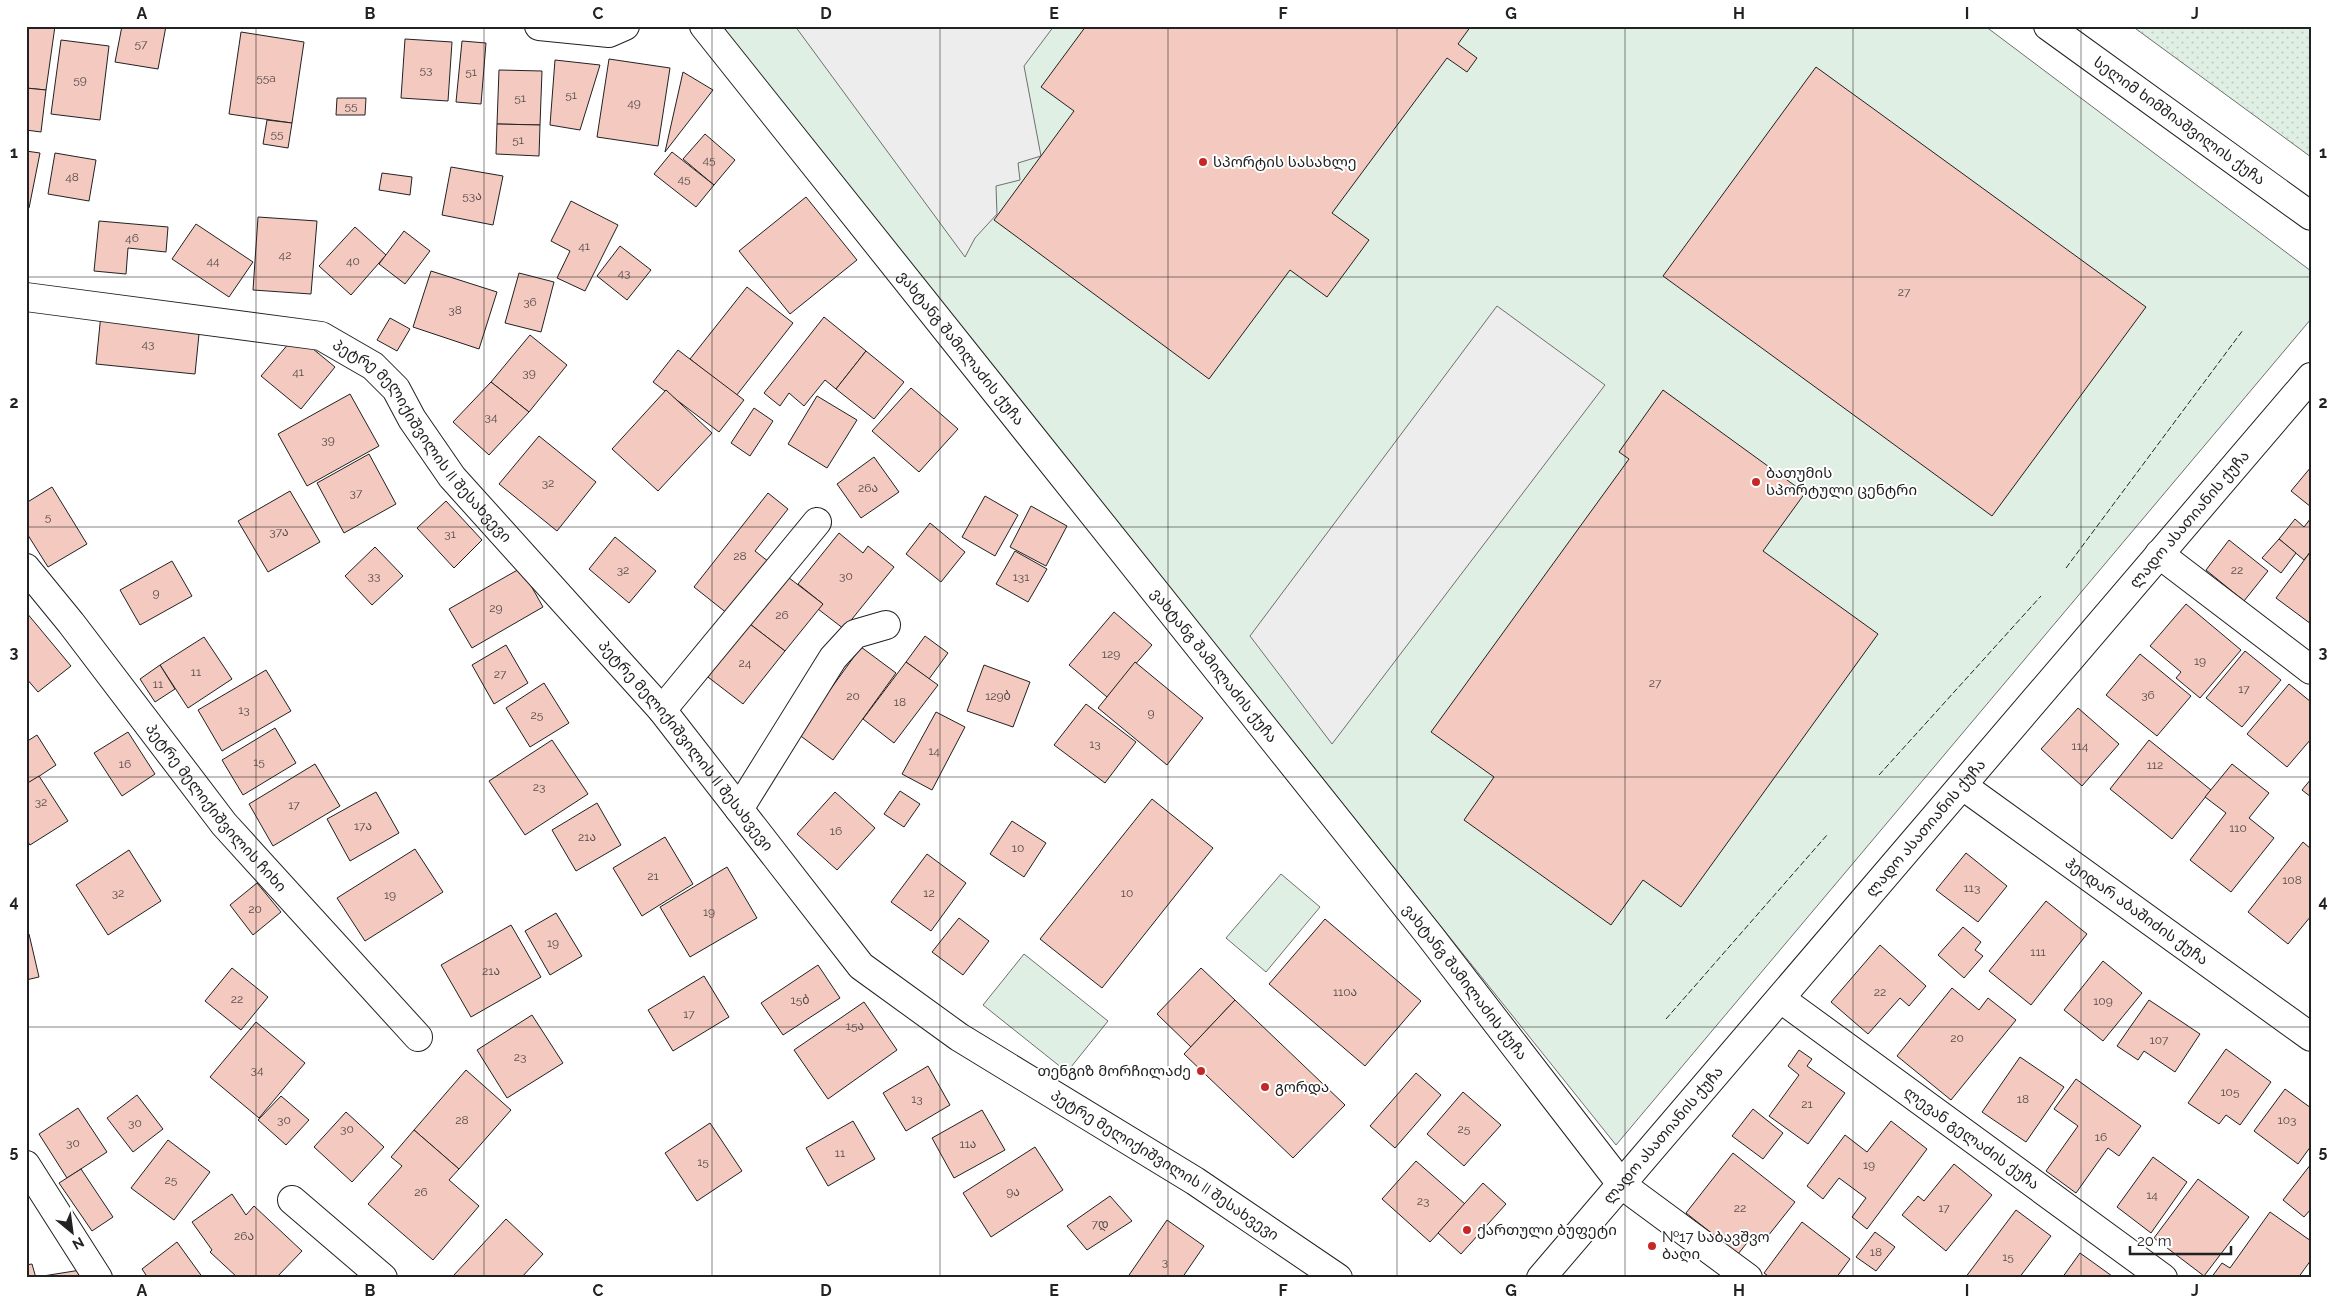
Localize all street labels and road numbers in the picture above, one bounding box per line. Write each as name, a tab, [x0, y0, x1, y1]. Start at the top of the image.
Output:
street label: სელიმ ხიმშიაშვილის ქუჩა	[2090, 53, 2269, 189]
street label: ვახტანგ შამილაძის ქუჩა	[894, 267, 1028, 429]
street label: პეტრე მელიქიშვილის II შესახვევი	[330, 336, 515, 546]
street label: ლადო ასათიანის ქუჩა	[2126, 447, 2253, 592]
street label: ვახტანგ შამილაძის ქუჩა	[1147, 585, 1281, 746]
street label: პეტრე მელიქიშვილის II შესახვევი	[595, 637, 777, 855]
street label: პეტრე მელიქიშვილის ჩიხი	[142, 720, 290, 895]
street label: ლადო ასათიანის ქუჩა	[1862, 756, 1989, 900]
street label: ჰეიდარ აბაშიძის ქუჩა	[2062, 854, 2212, 969]
street label: ვახტანგ შამილაძის ქუჩა	[1399, 900, 1531, 1064]
street label: ლადო ასათიანის ქუჩა	[1599, 1063, 1727, 1207]
street label: ლევან გელაძის ქუჩა	[1901, 1083, 2043, 1193]
street label: პეტრე მელიქიშვილის II შესახვევი	[1047, 1086, 1282, 1244]

